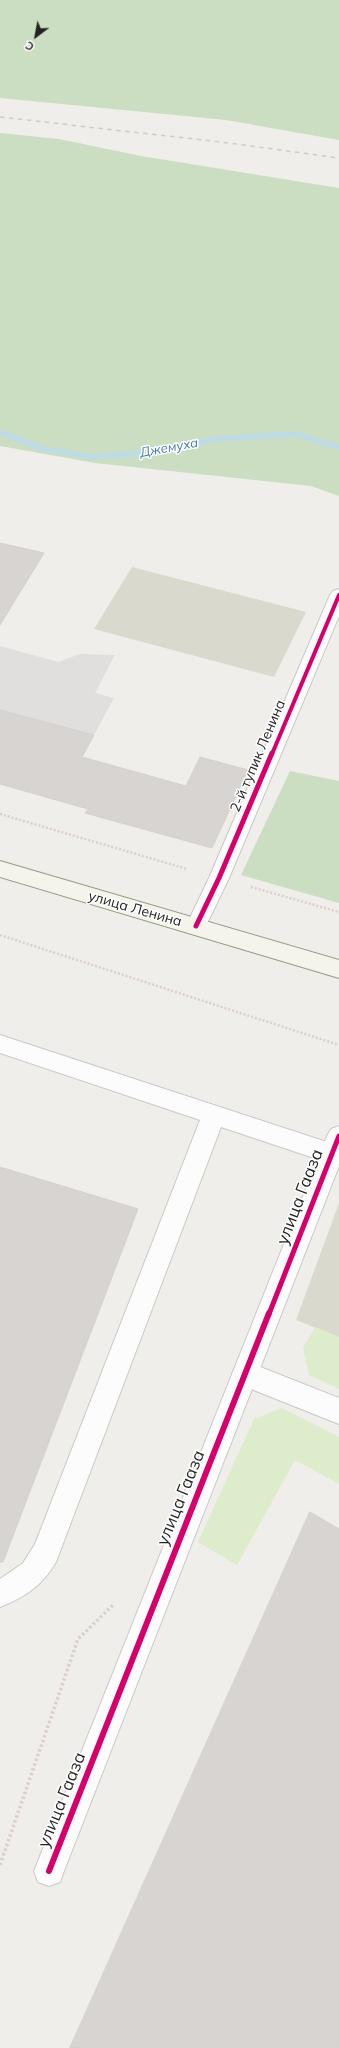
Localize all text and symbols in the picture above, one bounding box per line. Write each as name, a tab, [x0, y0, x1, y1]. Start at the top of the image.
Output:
north arrow	[16, 16, 56, 56]
text: С	[23, 38, 37, 54]
water label: Джемуха	[139, 435, 199, 461]
street label: 2-й тупик Ленина	[227, 697, 289, 815]
street label: улица Ленина	[86, 888, 184, 930]
street label: улица Гааза	[272, 1146, 328, 1248]
street label: улица Гааза	[153, 1447, 209, 1549]
street label: улица Гааза	[34, 1749, 90, 1851]

